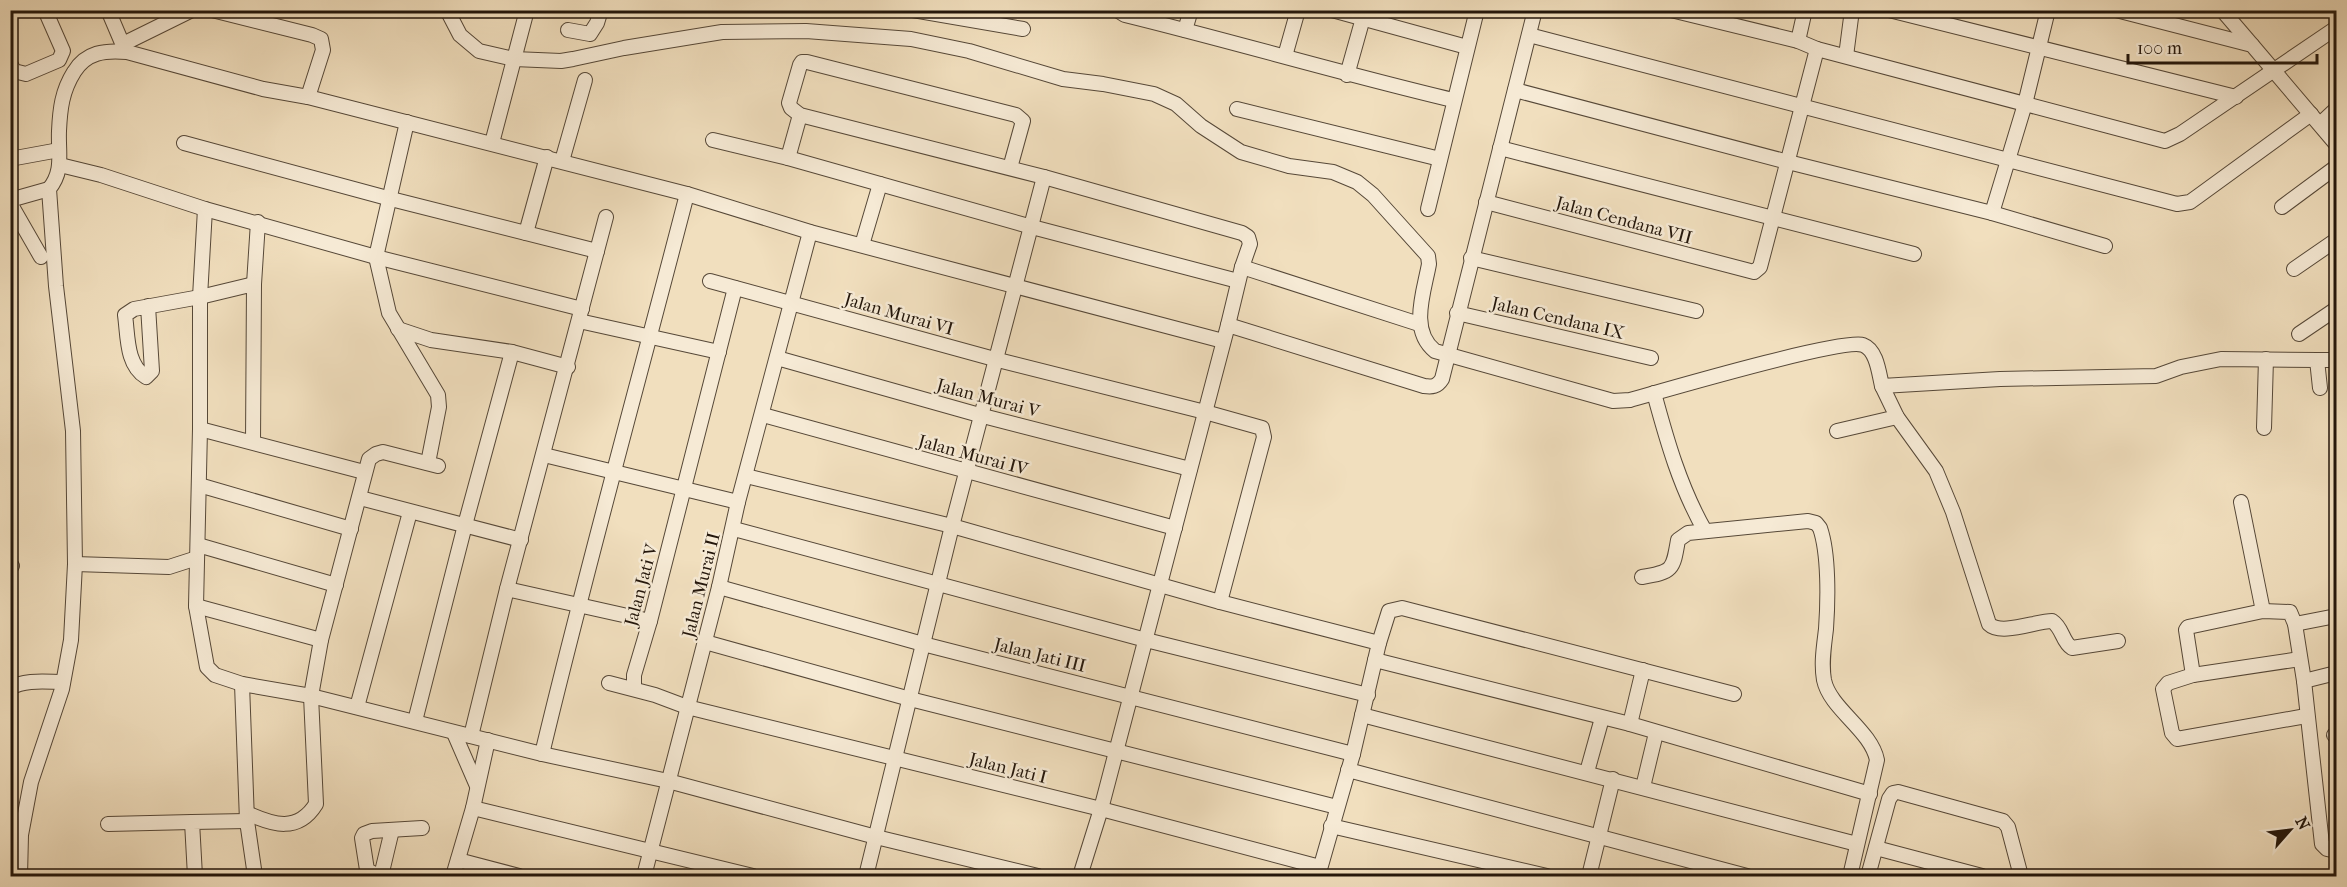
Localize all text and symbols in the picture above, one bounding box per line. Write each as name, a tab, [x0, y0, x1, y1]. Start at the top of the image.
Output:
scale bar	[2128, 27, 2317, 65]
text: 100 m	[2137, 38, 2182, 59]
street label: Jalan Cendana VII	[1551, 192, 1694, 249]
street label: Jalan Murai VI	[840, 288, 956, 340]
street label: Jalan Cendana IX	[1488, 293, 1626, 344]
street label: Jalan Murai V	[932, 374, 1043, 423]
street label: Jalan Murai IV	[914, 430, 1031, 481]
street label: Jalan Murai II	[678, 530, 725, 642]
street label: Jalan Jati V	[620, 540, 663, 631]
street label: Jalan Jati III	[990, 633, 1088, 677]
street label: Jalan Jati I	[965, 748, 1049, 788]
north arrow	[2260, 800, 2320, 860]
text: N	[2292, 813, 2314, 834]

